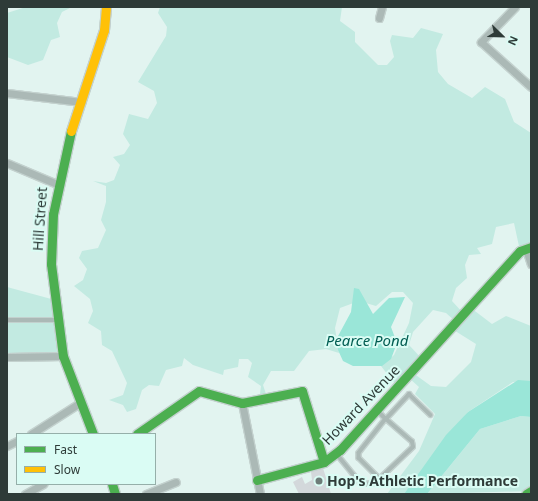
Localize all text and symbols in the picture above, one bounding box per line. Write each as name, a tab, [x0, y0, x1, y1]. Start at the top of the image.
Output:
north arrow	[482, 16, 522, 56]
text: N	[505, 34, 522, 48]
street label: Hill Street	[29, 187, 51, 251]
water label: Pearce Pond	[326, 332, 408, 350]
street label: Howard Avenue	[319, 362, 403, 448]
legend	[16, 433, 156, 485]
text: Fast	[54, 441, 77, 458]
text: Slow	[54, 461, 80, 478]
place label: Hop's Athletic Performance	[327, 473, 518, 489]
marker: Hop's Athletic Performance	[314, 476, 324, 486]

